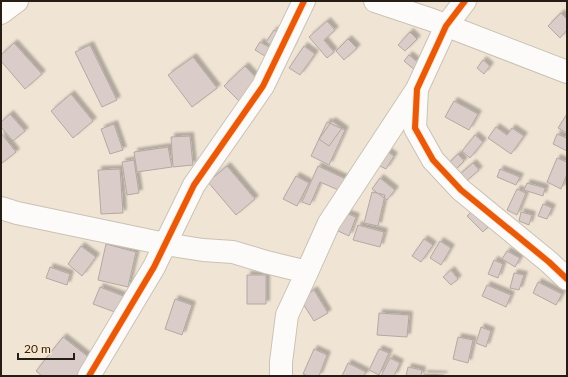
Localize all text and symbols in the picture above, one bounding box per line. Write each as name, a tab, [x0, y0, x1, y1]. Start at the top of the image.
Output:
scale bar	[18, 335, 74, 361]
text: 20 m	[24, 341, 51, 356]

